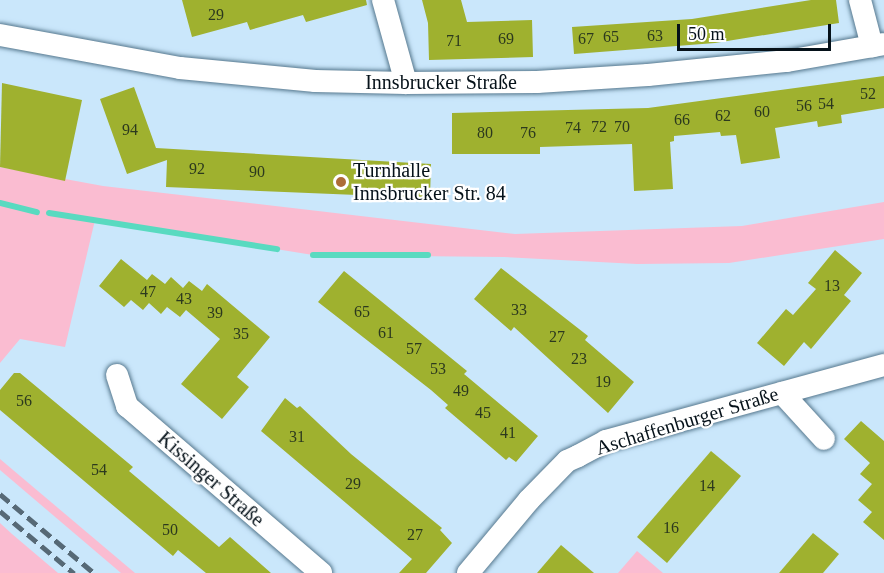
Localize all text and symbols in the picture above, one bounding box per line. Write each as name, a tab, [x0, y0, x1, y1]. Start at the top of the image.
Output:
house number: 29	[208, 5, 224, 25]
scale bar	[680, 12, 834, 50]
text: 50 m	[688, 24, 725, 44]
house number: 63	[647, 26, 663, 46]
house number: 65	[603, 27, 619, 47]
house number: 69	[498, 29, 514, 49]
house number: 67	[578, 29, 594, 49]
house number: 71	[446, 31, 462, 51]
street label: Innsbrucker Straße	[365, 70, 517, 94]
house number: 52	[860, 84, 876, 104]
house number: 54	[818, 94, 834, 114]
house number: 56	[796, 96, 812, 116]
house number: 60	[754, 102, 770, 122]
house number: 62	[715, 106, 731, 126]
house number: 66	[674, 110, 690, 130]
house number: 72	[591, 117, 607, 137]
house number: 70	[614, 117, 630, 137]
house number: 74	[565, 118, 581, 138]
house number: 94	[122, 120, 138, 140]
house number: 80	[477, 123, 493, 143]
house number: 76	[520, 123, 536, 143]
place label: Turnhalle Innsbrucker Str. 84	[353, 158, 506, 205]
house number: 92	[189, 159, 205, 179]
house number: 90	[249, 162, 265, 182]
marker: Turnhalle Innsbrucker Str. 84	[334, 175, 348, 189]
house number: 13	[824, 276, 840, 296]
house number: 47	[140, 282, 156, 302]
house number: 43	[176, 289, 192, 309]
house number: 33	[511, 300, 527, 320]
house number: 65	[354, 302, 370, 322]
house number: 39	[207, 303, 223, 323]
house number: 61	[378, 323, 394, 343]
house number: 35	[233, 324, 249, 344]
house number: 27	[549, 327, 565, 347]
house number: 57	[406, 339, 422, 359]
house number: 23	[571, 349, 587, 369]
house number: 53	[430, 359, 446, 379]
house number: 19	[595, 372, 611, 392]
house number: 49	[453, 381, 469, 401]
street label: Aschaffenburger Straße	[593, 382, 781, 460]
house number: 56	[16, 391, 32, 411]
house number: 45	[475, 403, 491, 423]
house number: 41	[500, 423, 516, 443]
street label: Kissinger Straße	[153, 426, 269, 532]
house number: 31	[289, 427, 305, 447]
house number: 54	[91, 460, 107, 480]
house number: 29	[345, 474, 361, 494]
house number: 14	[699, 476, 715, 496]
house number: 16	[663, 518, 679, 538]
house number: 50	[162, 520, 178, 540]
house number: 27	[407, 525, 423, 545]

